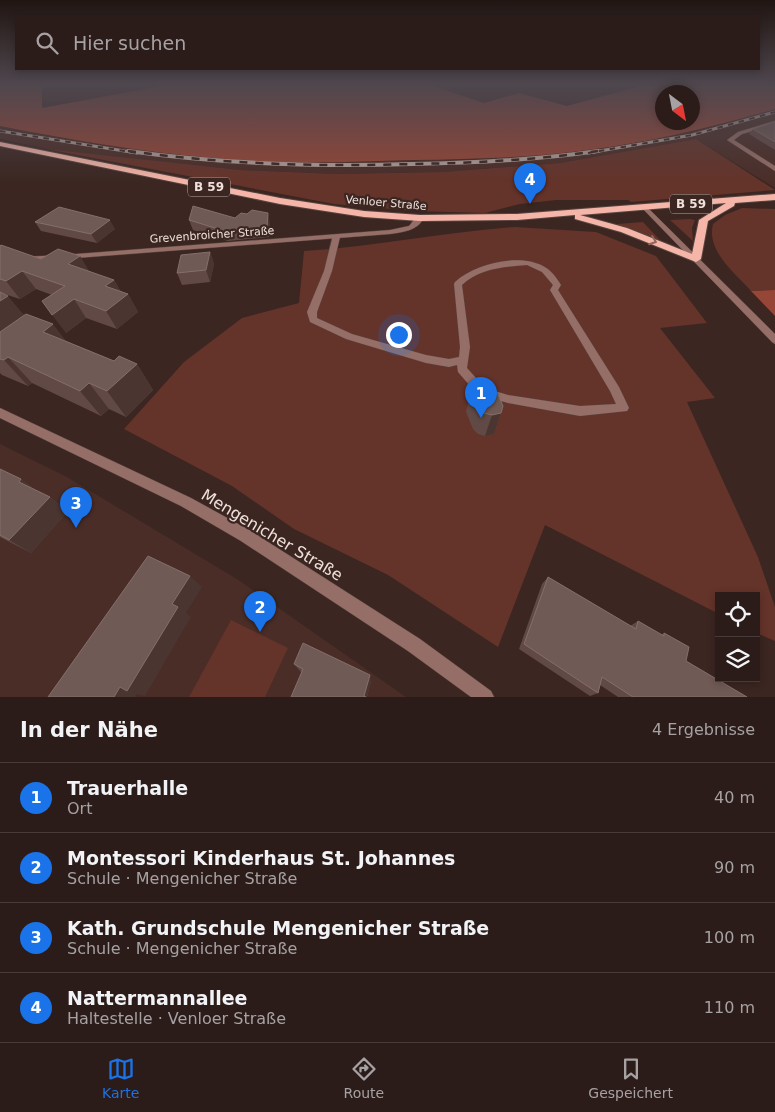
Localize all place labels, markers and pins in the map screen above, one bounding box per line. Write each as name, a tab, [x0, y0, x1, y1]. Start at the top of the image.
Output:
pin: 4	[514, 163, 546, 204]
pin: 1	[465, 377, 497, 418]
pin: 3	[60, 487, 92, 528]
pin: 2	[244, 591, 276, 632]

